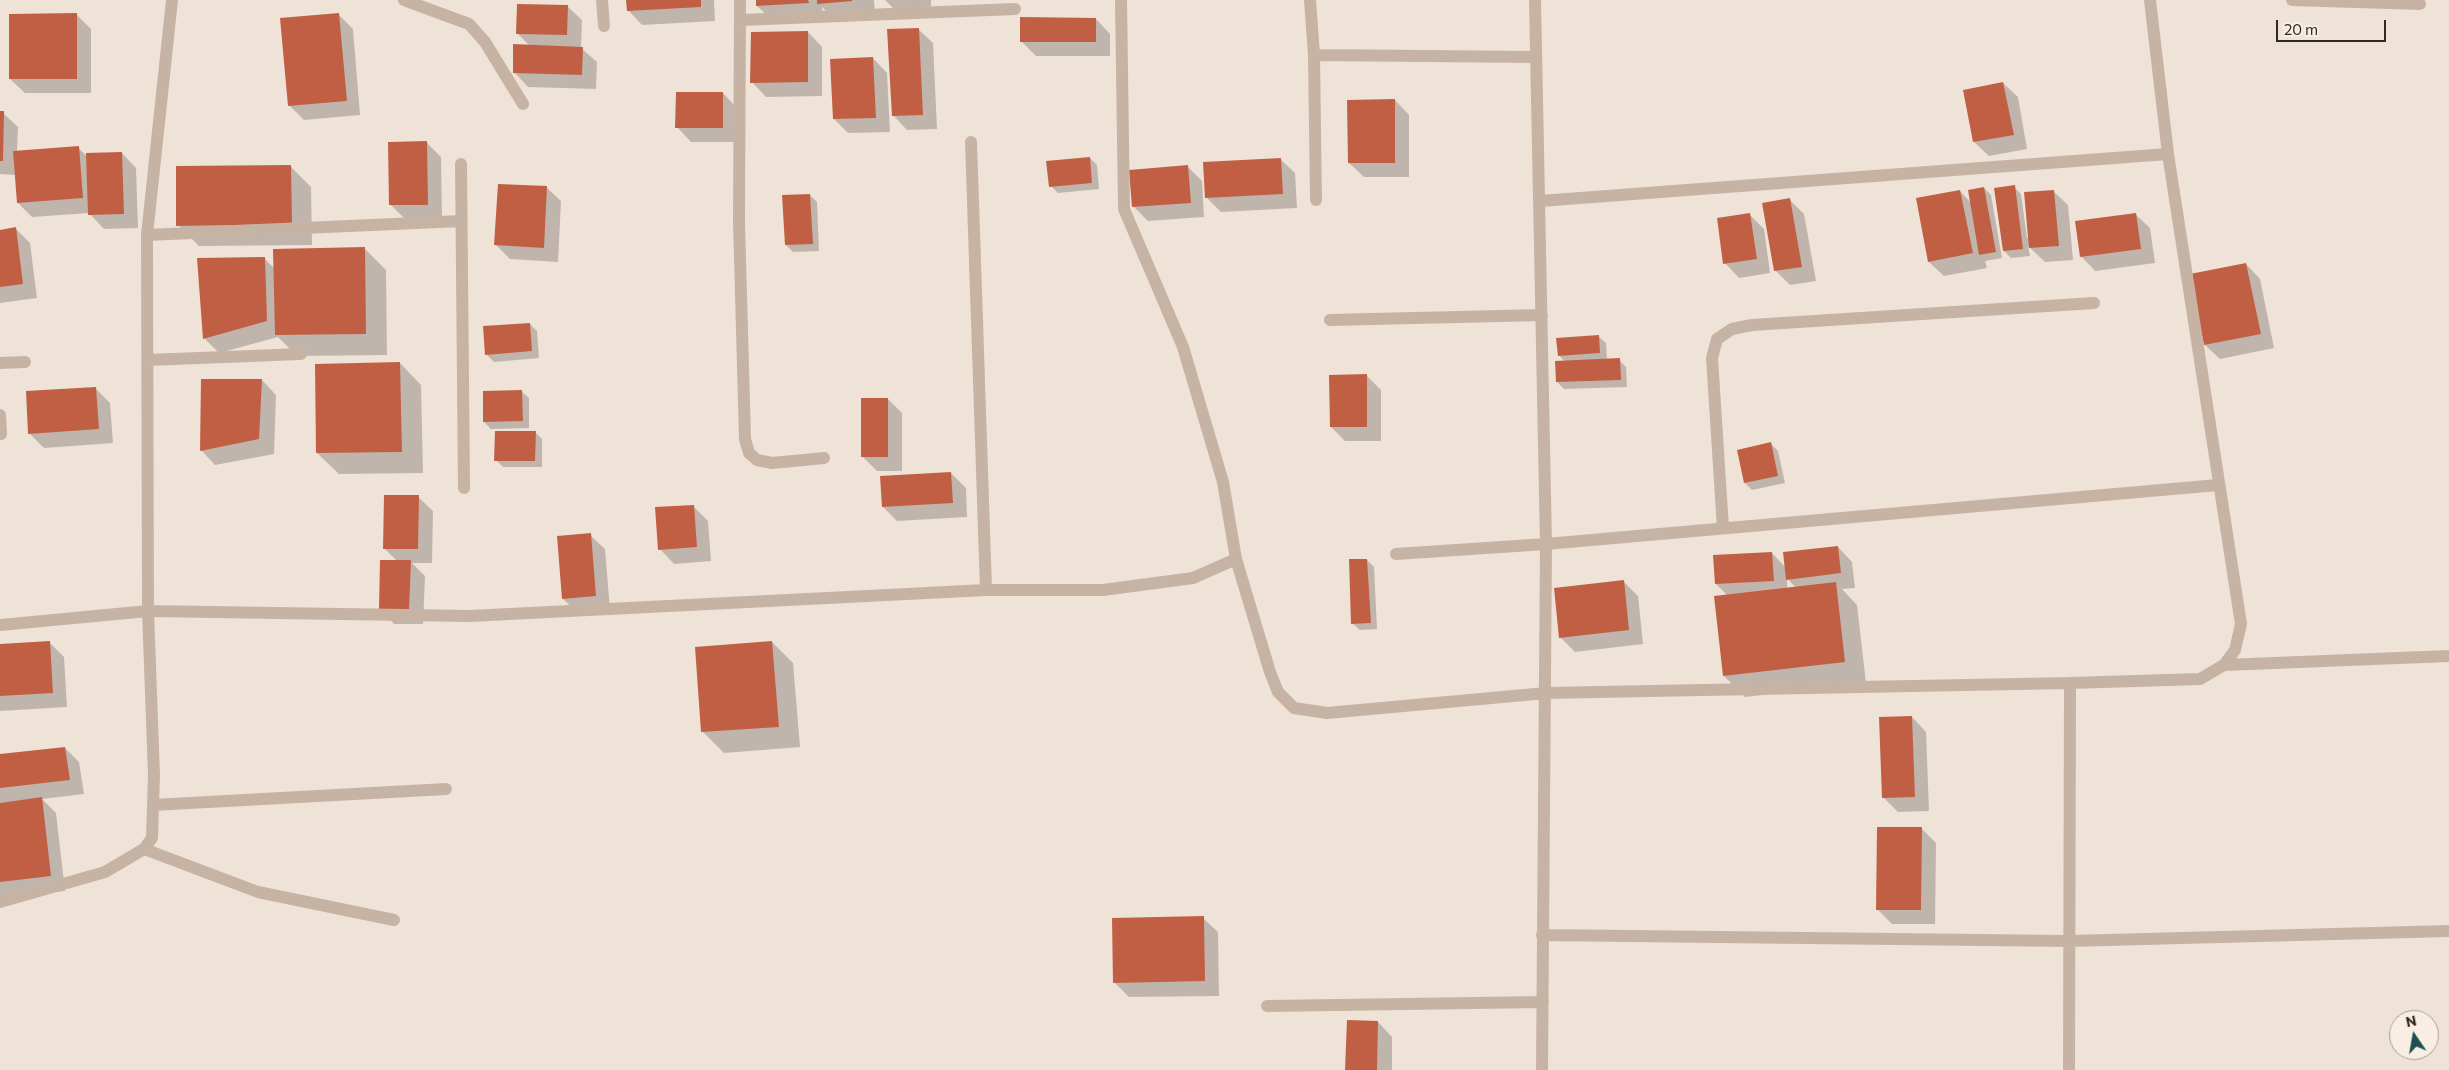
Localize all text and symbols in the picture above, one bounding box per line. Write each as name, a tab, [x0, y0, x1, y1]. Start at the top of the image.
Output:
scale bar	[2279, 10, 2389, 42]
text: 20 m	[2284, 20, 2318, 38]
north arrow	[2389, 1010, 2439, 1060]
text: N	[2404, 1011, 2418, 1030]

